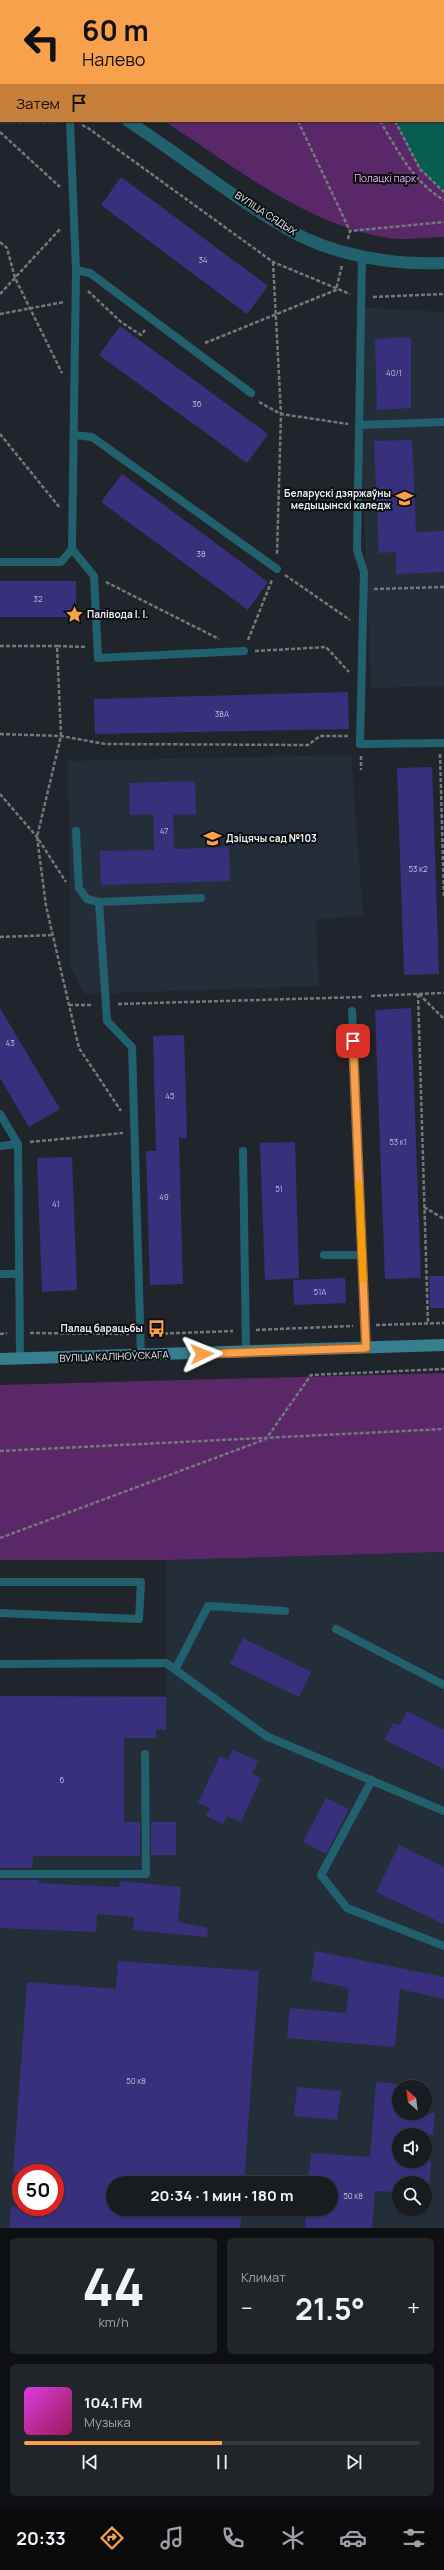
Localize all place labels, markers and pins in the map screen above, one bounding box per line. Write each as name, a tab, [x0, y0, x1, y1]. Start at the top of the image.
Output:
place label: Беларускі дзяржаўны медыцынскі каледж	[284, 486, 391, 512]
school or university icon: Беларускі дзяржаўны медыцынскі каледж	[394, 489, 414, 509]
place icon: Палівода І. І.	[64, 604, 84, 624]
place label: Палівода І. І.	[87, 607, 148, 621]
school or university icon: Дзіцячы сад №103	[203, 828, 223, 848]
place label: Дзіцячы сад №103	[226, 831, 317, 845]
pin	[336, 1024, 370, 1058]
bus stop icon: Палац барацьбы	[146, 1318, 166, 1338]
place label: Палац барацьбы	[60, 1321, 143, 1335]

